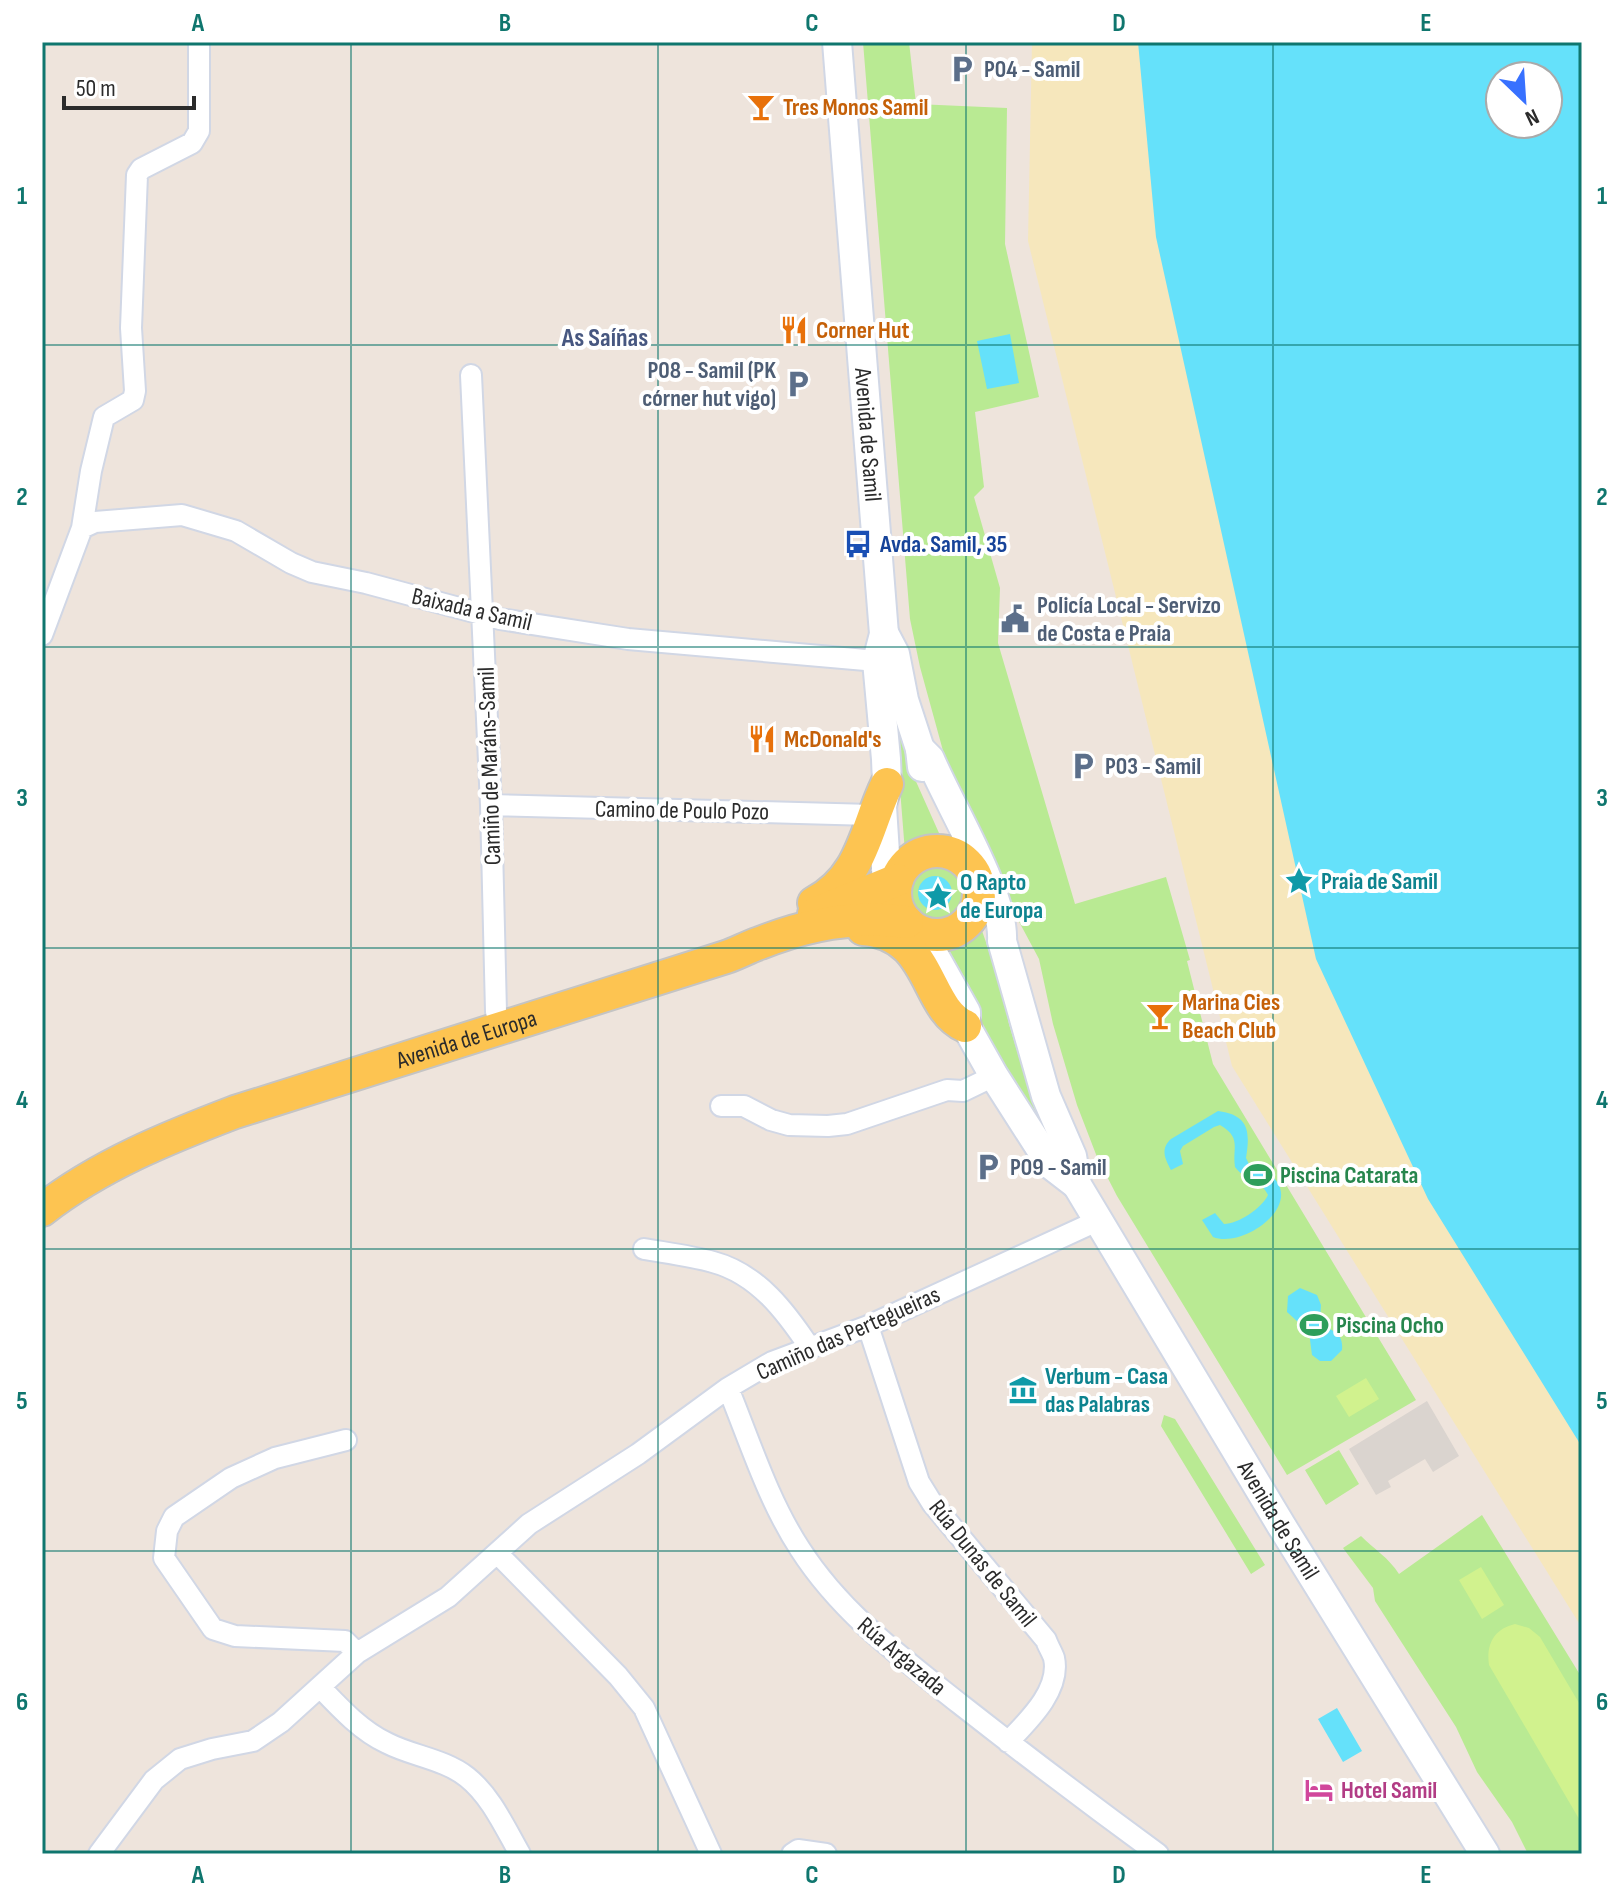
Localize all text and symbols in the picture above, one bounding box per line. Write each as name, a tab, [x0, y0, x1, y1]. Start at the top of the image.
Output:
text: A	[191, 8, 205, 39]
text: B	[499, 8, 511, 39]
text: C	[805, 8, 819, 39]
text: D	[1112, 8, 1126, 39]
text: E	[1420, 8, 1432, 39]
parking icon: P04 - Samil	[947, 54, 977, 84]
place label: P04 - Samil	[984, 55, 1080, 84]
scale bar	[64, 60, 194, 110]
north arrow	[1484, 60, 1564, 140]
text: 50 m	[76, 74, 116, 103]
bar icon: Tres Monos Samil	[746, 92, 776, 122]
place label: Tres Monos Samil	[783, 93, 928, 122]
text: N	[1521, 102, 1543, 131]
text: 1	[17, 181, 27, 212]
text: 1	[1597, 181, 1607, 212]
restaurant icon: Corner Hut	[779, 315, 809, 345]
place label: Corner Hut	[816, 316, 909, 345]
district label: As Saíñas	[561, 323, 648, 354]
place label: P08 - Samil (PK córner hut vigo)	[642, 356, 776, 413]
street label: Avenida de Samil	[848, 366, 887, 503]
parking icon: P08 - Samil (PK córner hut vigo)	[783, 369, 813, 399]
text: 2	[16, 482, 28, 513]
text: 2	[1596, 482, 1608, 513]
bus stop icon: Avda. Samil, 35	[843, 529, 873, 559]
place label: Avda. Samil, 35	[879, 530, 1007, 559]
street label: Baixada a Samil	[409, 582, 535, 637]
place label: Policía Local - Servizo de Costa e Praia	[1037, 591, 1221, 648]
public building icon: Policía Local - Servizo de Costa e Praia	[1000, 604, 1030, 634]
street label: Camiño de Maráns-Samil	[472, 666, 507, 866]
restaurant icon: McDonald's	[747, 724, 777, 754]
place label: McDonald's	[784, 725, 882, 754]
parking icon: P03 - Samil	[1068, 751, 1098, 781]
place label: P03 - Samil	[1105, 752, 1201, 781]
text: 3	[16, 783, 28, 814]
text: 3	[1596, 783, 1608, 814]
street label: Camino de Poulo Pozo	[595, 794, 769, 827]
place icon: Praia de Samil	[1284, 866, 1314, 896]
place label: Praia de Samil	[1321, 867, 1438, 896]
place label: O Rapto de Europa	[960, 868, 1043, 925]
place icon: O Rapto de Europa	[923, 881, 953, 911]
place label: Marina Cies Beach Club	[1182, 988, 1280, 1045]
bar icon: Marina Cies Beach Club	[1145, 1001, 1175, 1031]
street label: Avenida de Europa	[392, 1004, 540, 1075]
text: 4	[16, 1085, 28, 1116]
text: 4	[1596, 1085, 1608, 1116]
parking icon: P09 - Samil	[973, 1152, 1003, 1182]
place label: P09 - Samil	[1010, 1153, 1107, 1182]
sports icon: Piscina Catarata	[1243, 1160, 1273, 1190]
place label: Piscina Catarata	[1280, 1161, 1418, 1190]
street label: Camiño das Pertegueiras	[752, 1280, 944, 1387]
sports icon: Piscina Ocho	[1299, 1310, 1329, 1340]
place label: Piscina Ocho	[1336, 1311, 1444, 1340]
place label: Verbum - Casa das Palabras	[1045, 1362, 1168, 1419]
museum icon: Verbum - Casa das Palabras	[1008, 1375, 1038, 1405]
text: 5	[16, 1386, 28, 1417]
text: 5	[1596, 1386, 1608, 1417]
street label: Avenida de Samil	[1230, 1455, 1325, 1585]
street label: Rúa Dunas de Samil	[922, 1494, 1043, 1633]
street label: Rúa Argazada	[851, 1611, 952, 1702]
text: 6	[16, 1687, 28, 1718]
text: 6	[1596, 1687, 1608, 1718]
hotel icon: Hotel Samil	[1304, 1775, 1334, 1805]
place label: Hotel Samil	[1341, 1776, 1437, 1805]
text: A	[191, 1860, 205, 1891]
text: B	[499, 1860, 511, 1891]
text: C	[805, 1860, 819, 1891]
text: D	[1112, 1860, 1126, 1891]
text: E	[1420, 1860, 1432, 1891]

